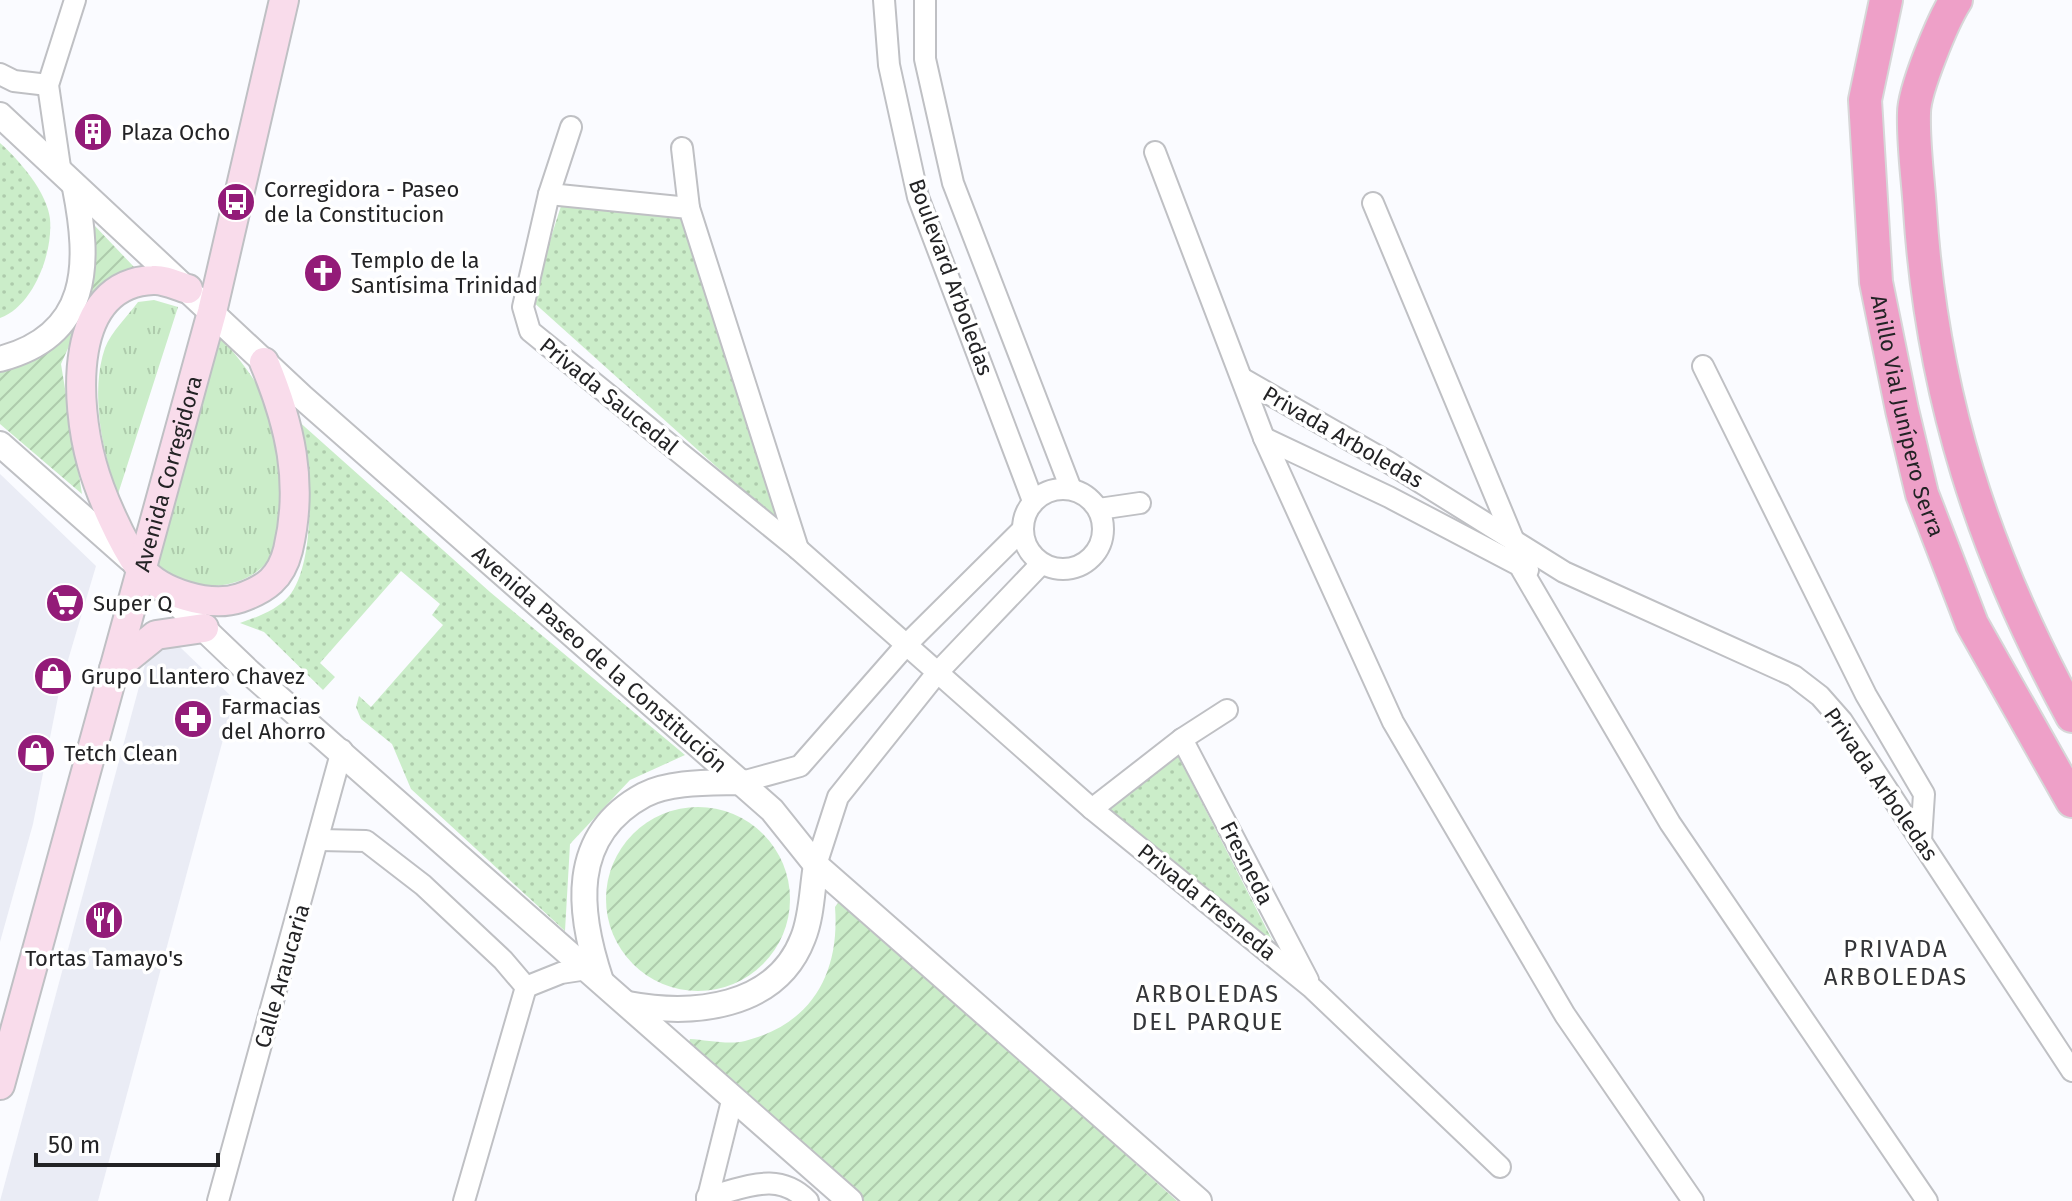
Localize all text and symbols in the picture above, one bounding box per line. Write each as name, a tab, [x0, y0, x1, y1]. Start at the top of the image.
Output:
building icon: Plaza Ocho	[72, 111, 114, 153]
place label: Plaza Ocho	[121, 119, 230, 146]
street label: Boulevard Arboledas	[903, 175, 999, 379]
place label: Corregidora - Paseo de la Constitucion	[264, 176, 459, 228]
bus stop icon: Corregidora - Paseo de la Constitucion	[215, 181, 257, 223]
place label: Templo de la Santísima Trinidad	[351, 247, 538, 299]
church icon: Templo de la Santísima Trinidad	[302, 252, 344, 294]
street label: Anillo Vial Junípero Serra	[1865, 292, 1951, 541]
street label: Privada Saucedal	[534, 332, 684, 460]
street label: Avenida Corregidora	[128, 373, 207, 575]
street label: Privada Arboledas	[1258, 380, 1428, 494]
street label: Avenida Paseo de la Constitución	[467, 540, 733, 778]
supermarket icon: Super Q	[44, 582, 86, 624]
place label: Super Q	[93, 590, 172, 617]
shop icon: Grupo Llantero Chavez	[32, 655, 74, 697]
place label: Grupo Llantero Chavez	[81, 663, 305, 690]
place label: Farmacias del Ahorro	[221, 693, 326, 745]
pharmacy icon: Farmacias del Ahorro	[172, 698, 214, 740]
street label: Privada Arboledas	[1818, 702, 1944, 866]
shop icon: Tetch Clean	[15, 732, 57, 774]
place label: Tetch Clean	[64, 740, 178, 767]
street label: Fresneda	[1215, 817, 1279, 909]
street label: Privada Fresneda	[1132, 838, 1282, 966]
restaurant icon: Tortas Tamayo's	[83, 899, 125, 941]
street label: Calle Araucaria	[249, 901, 315, 1051]
district label: PRIVADA ARBOLEDAS	[1824, 935, 1968, 991]
place label: Tortas Tamayo's	[25, 945, 183, 972]
district label: ARBOLEDAS DEL PARQUE	[1132, 980, 1284, 1036]
scale bar	[36, 1117, 218, 1167]
text: 50 m	[48, 1131, 100, 1159]

